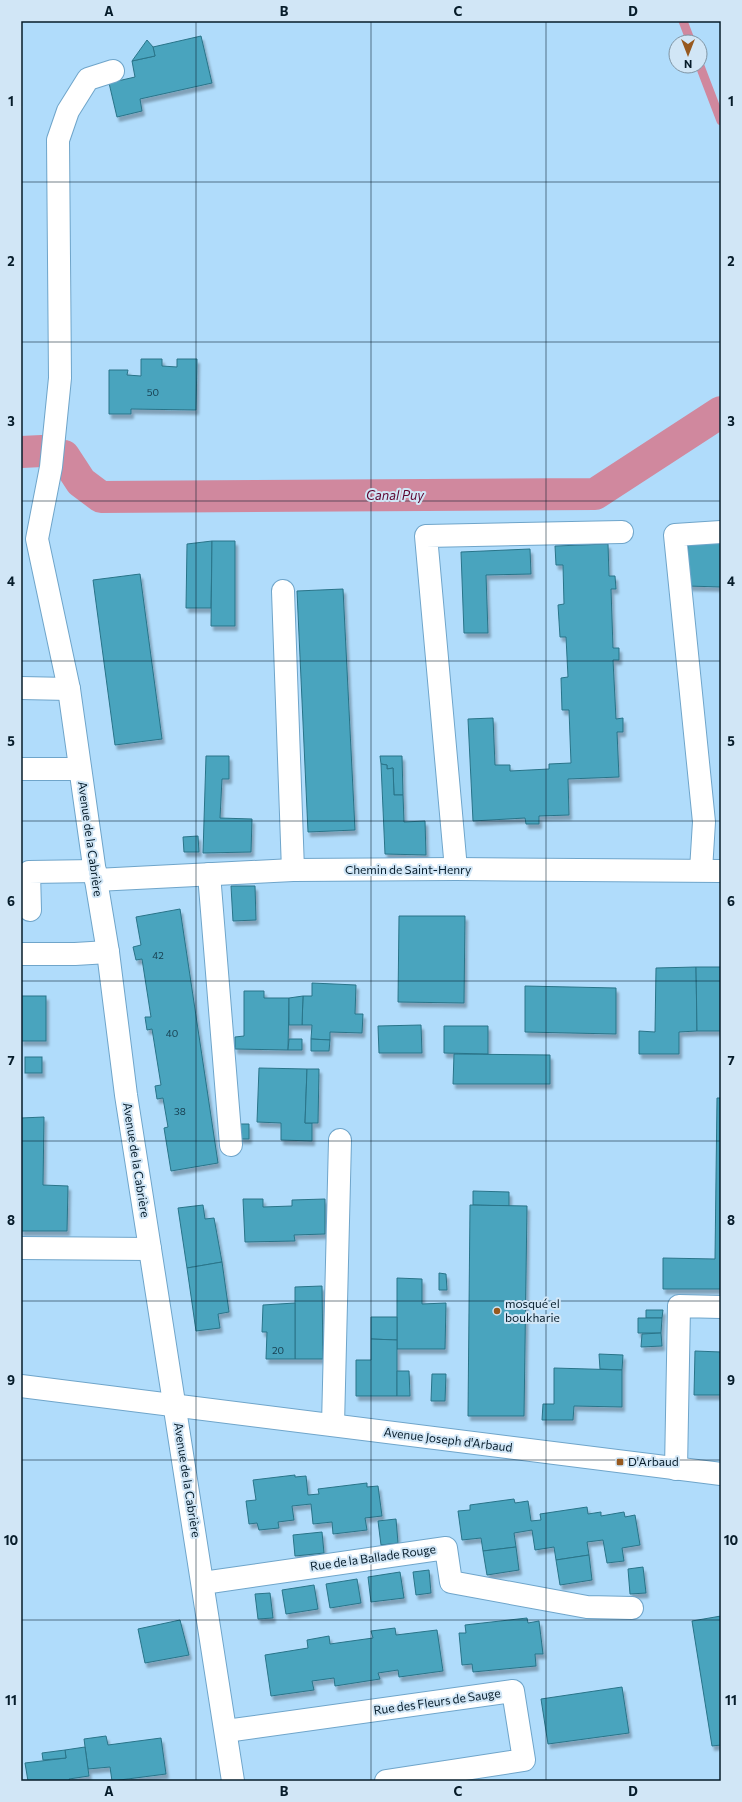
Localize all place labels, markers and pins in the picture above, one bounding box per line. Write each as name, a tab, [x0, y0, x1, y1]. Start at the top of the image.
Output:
place label: mosqué el boukharie	[505, 1296, 560, 1324]
marker: mosqué el boukharie	[492, 1306, 502, 1316]
place label: D'Arbaud	[628, 1454, 679, 1468]
marker: D'Arbaud	[615, 1457, 625, 1467]

